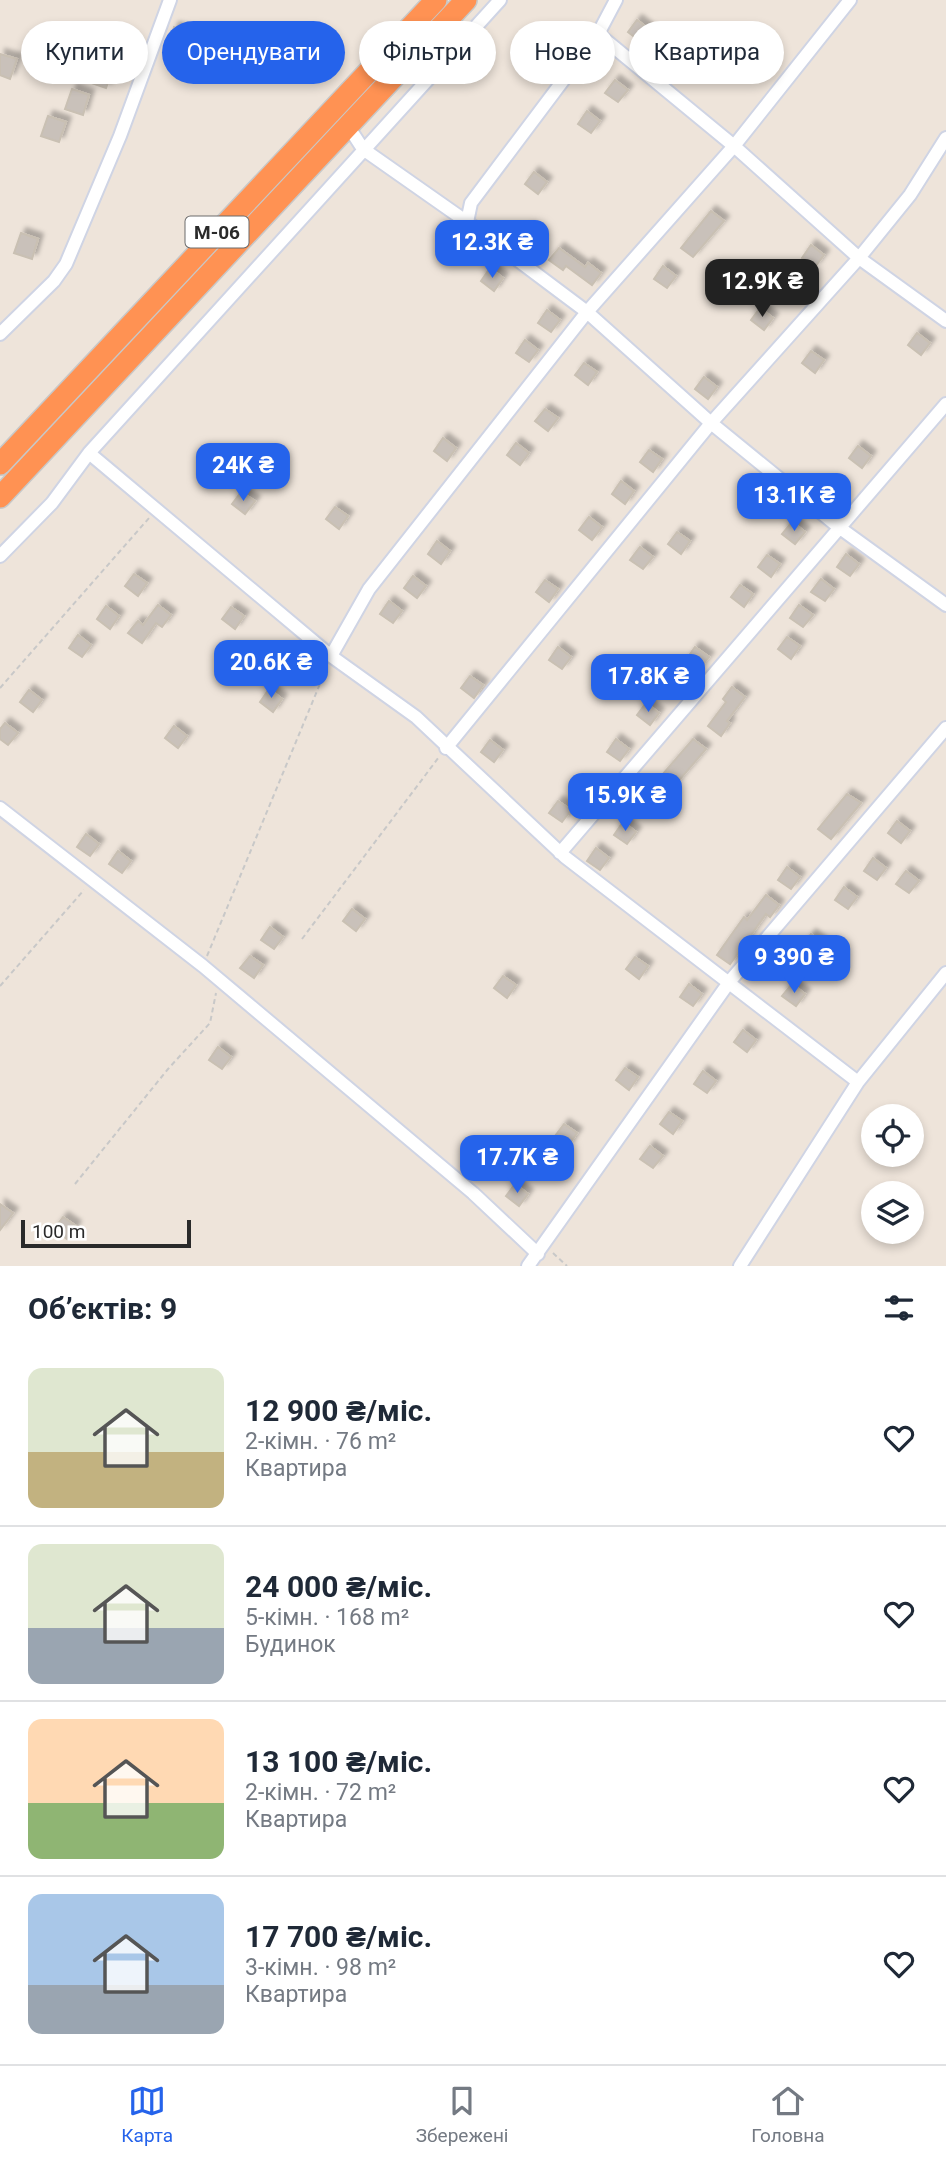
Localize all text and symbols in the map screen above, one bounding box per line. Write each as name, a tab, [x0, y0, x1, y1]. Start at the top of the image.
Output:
chip: Купити	[21, 21, 148, 84]
chip: Орендувати	[162, 21, 345, 84]
chip: Фільтри	[359, 21, 496, 84]
chip: Нове	[510, 21, 615, 84]
chip: Квартира	[629, 21, 784, 84]
road number: М-06	[186, 216, 248, 248]
pin: 12.3K ₴	[427, 220, 557, 280]
text: 12.3K ₴	[451, 229, 533, 256]
pin: 12.9K ₴	[697, 260, 827, 319]
text: 12.9K ₴	[721, 268, 803, 295]
pin: 24K ₴	[194, 444, 292, 503]
text: 24K ₴	[212, 452, 274, 479]
pin: 13.1K ₴	[729, 474, 859, 533]
text: 13.1K ₴	[753, 482, 835, 509]
pin: 20.6K ₴	[206, 640, 336, 700]
text: 20.6K ₴	[230, 649, 312, 676]
pin: 17.8K ₴	[583, 654, 713, 714]
text: 17.8K ₴	[607, 663, 689, 690]
pin: 15.9K ₴	[560, 774, 690, 833]
text: 15.9K ₴	[584, 782, 666, 809]
pin: 9 390 ₴	[729, 936, 859, 995]
text: 9 390 ₴	[754, 944, 834, 971]
map controls	[861, 1104, 924, 1244]
button: locate	[861, 1104, 924, 1167]
pin: 17.7K ₴	[452, 1136, 582, 1195]
text: 17.7K ₴	[476, 1144, 558, 1171]
button: layers	[861, 1181, 924, 1244]
scale bar	[21, 1217, 191, 1249]
text: 100 m	[32, 1220, 85, 1243]
icon: filters	[880, 1289, 918, 1327]
text: Об’єктів: 9	[28, 1291, 177, 1326]
text: 12 900 ₴/міс.	[245, 1393, 432, 1428]
icon: home	[84, 1396, 168, 1480]
icon: heart	[880, 1419, 918, 1457]
text: 2-кімн. · 76 m²	[245, 1428, 396, 1455]
text: Квартира	[245, 1455, 347, 1482]
text: 24 000 ₴/міс.	[245, 1569, 432, 1604]
icon: home	[84, 1572, 168, 1656]
icon: heart	[880, 1595, 918, 1633]
text: 5-кімн. · 168 m²	[245, 1604, 409, 1631]
text: Будинок	[245, 1631, 336, 1658]
text: 13 100 ₴/міс.	[245, 1744, 432, 1779]
icon: home	[84, 1747, 168, 1831]
icon: heart	[880, 1770, 918, 1808]
text: 2-кімн. · 72 m²	[245, 1779, 396, 1806]
text: Квартира	[245, 1806, 347, 1833]
text: 17 700 ₴/міс.	[245, 1919, 432, 1954]
icon: home	[84, 1922, 168, 2006]
icon: heart	[880, 1945, 918, 1983]
text: 3-кімн. · 98 m²	[245, 1954, 396, 1981]
text: Квартира	[245, 1981, 347, 2008]
tab: Карта	[121, 2082, 173, 2147]
tab: Збережені	[416, 2082, 508, 2147]
tab: Головна	[751, 2082, 825, 2147]

